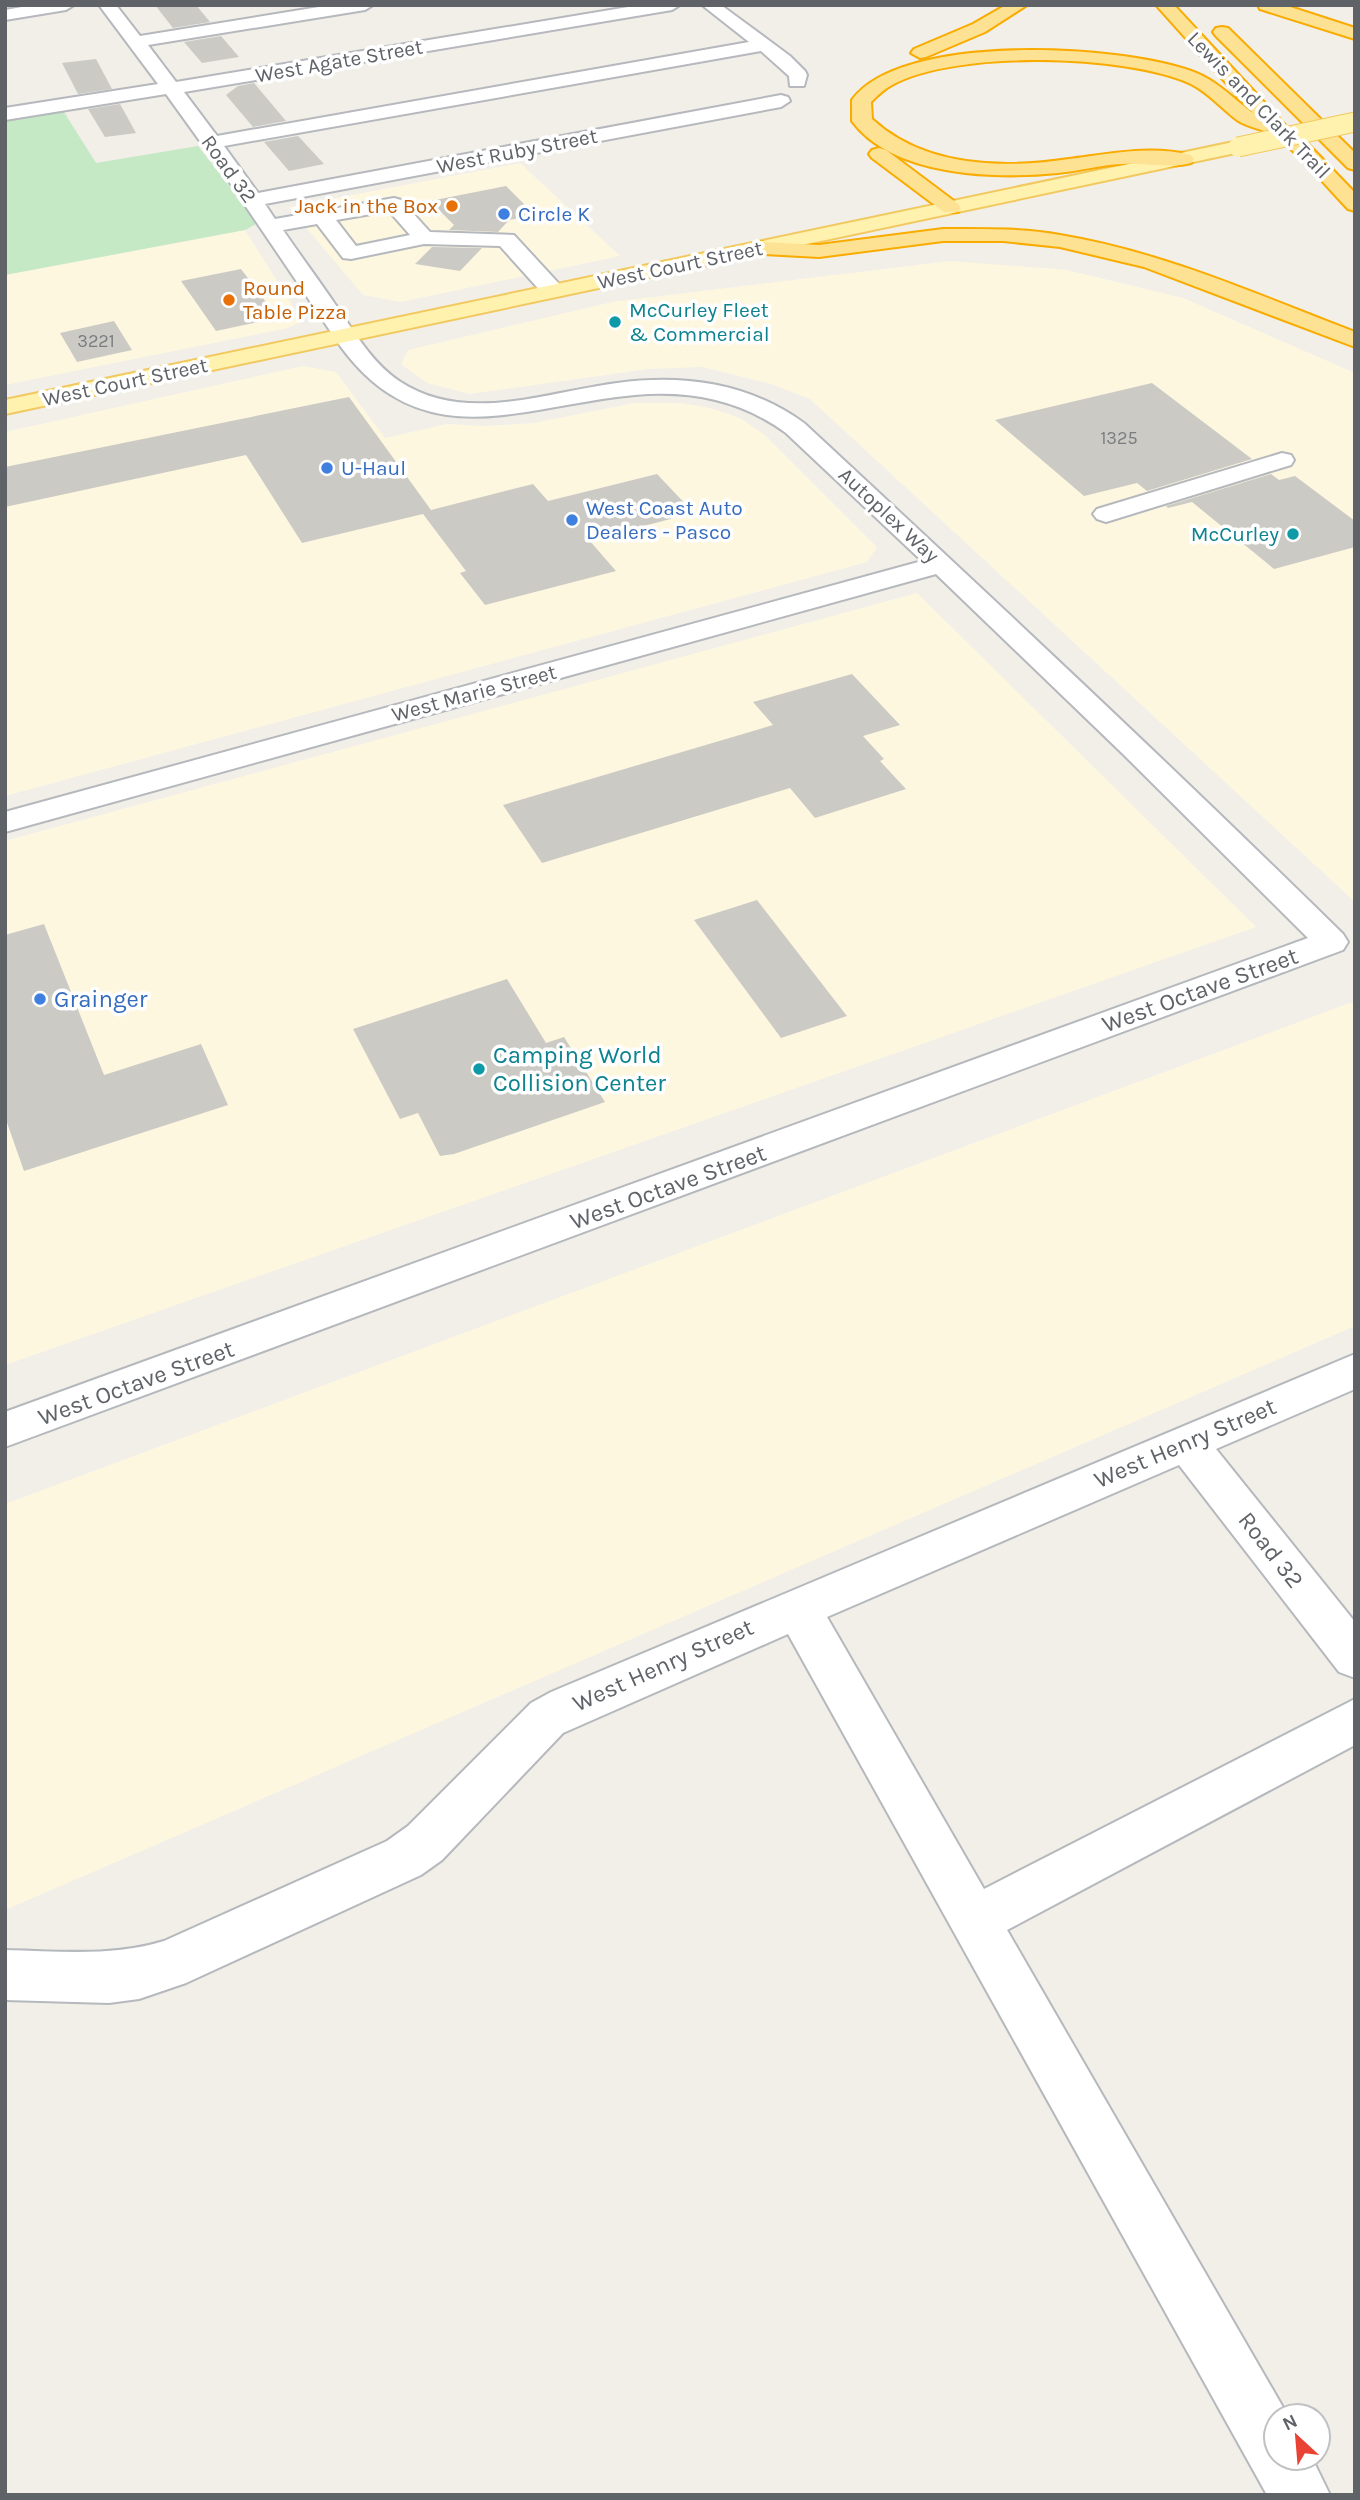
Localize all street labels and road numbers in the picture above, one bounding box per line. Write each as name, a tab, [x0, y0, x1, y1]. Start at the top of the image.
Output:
street label: Lewis and Clark Trail	[1183, 27, 1335, 183]
street label: West Agate Street	[253, 34, 425, 88]
street label: West Ruby Street	[435, 124, 600, 178]
street label: Road 32	[196, 130, 262, 208]
street label: West Court Street	[595, 236, 765, 294]
street label: West Court Street	[40, 353, 210, 411]
street label: Autoplex Way	[834, 462, 944, 568]
street label: West Marie Street	[389, 659, 559, 727]
street label: West Octave Street	[1098, 942, 1302, 1038]
street label: West Octave Street	[566, 1139, 770, 1235]
street label: West Octave Street	[34, 1335, 238, 1431]
street label: West Henry Street	[1090, 1392, 1280, 1494]
street label: Road 32	[1233, 1506, 1309, 1594]
street label: West Henry Street	[568, 1613, 758, 1717]

